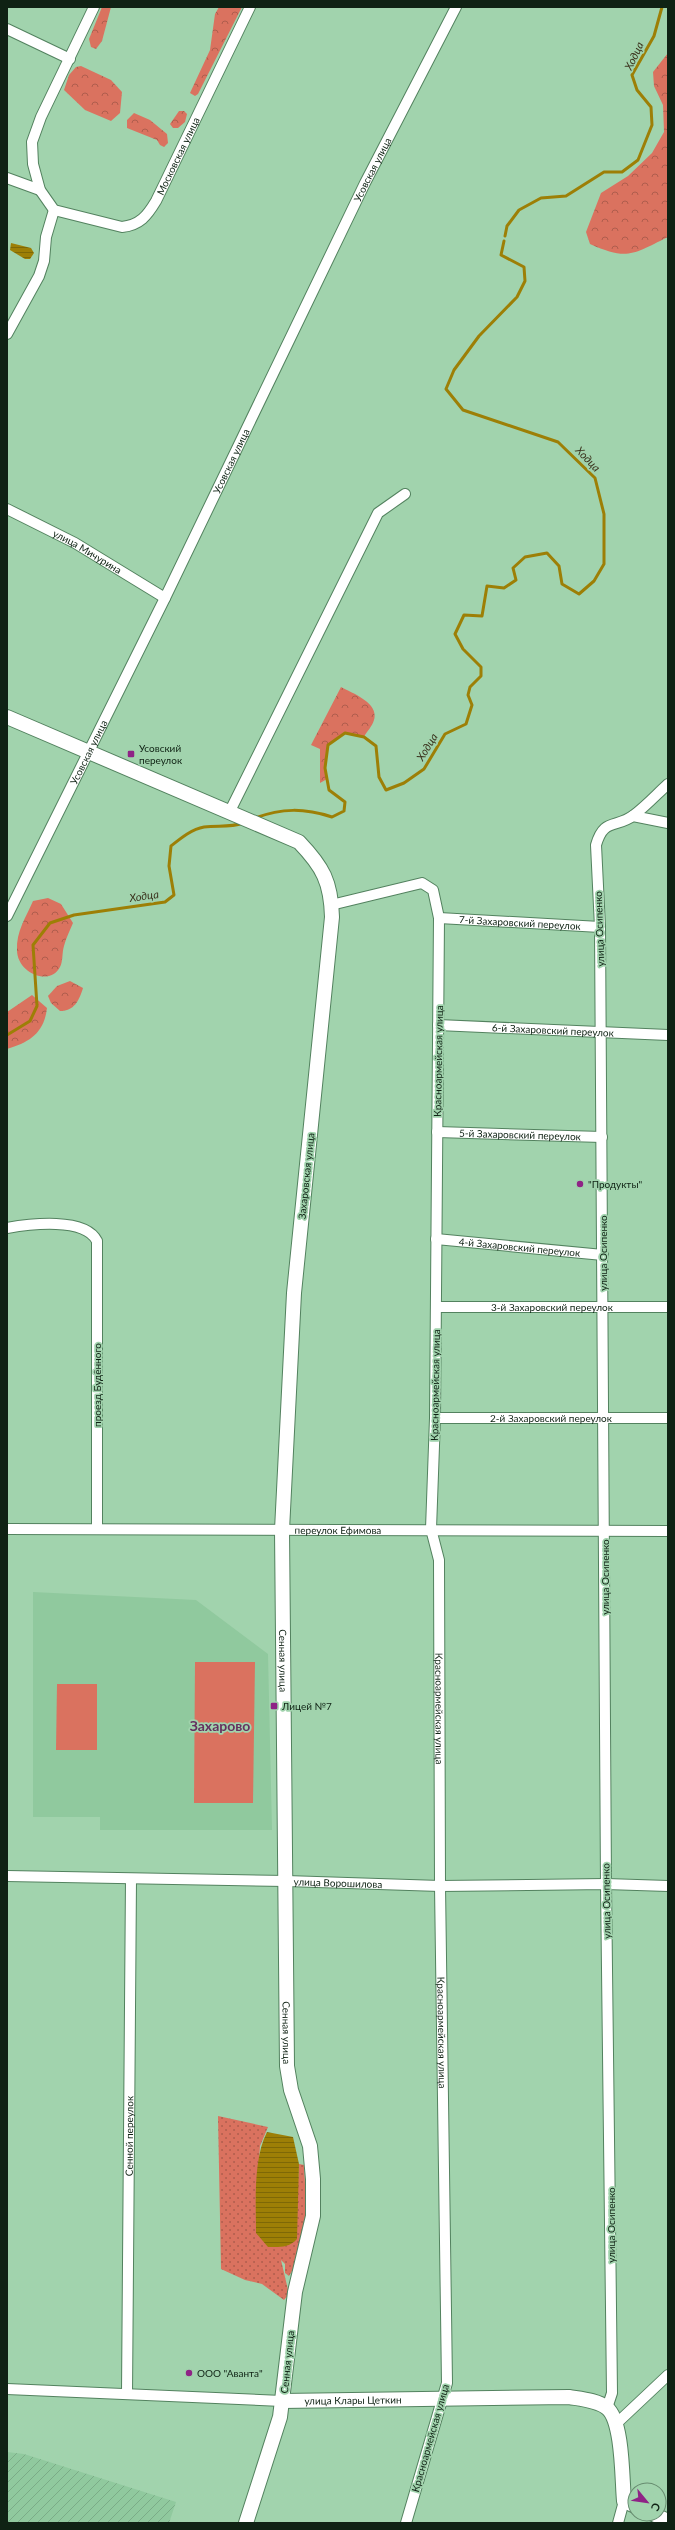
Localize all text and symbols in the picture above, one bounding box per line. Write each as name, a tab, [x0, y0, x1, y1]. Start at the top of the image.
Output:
water label: Ходца	[621, 39, 646, 73]
street label: Московская улица	[154, 115, 202, 197]
street label: Усовская улица	[351, 135, 394, 204]
street label: Усовская улица	[210, 427, 252, 496]
water label: Ходца	[573, 443, 604, 474]
street label: улица Мичурина	[51, 527, 124, 576]
street label: Усовская улица	[67, 718, 109, 786]
water label: Ходца	[413, 730, 440, 764]
place label: Усовский переулок	[139, 742, 183, 766]
marker: Усовский переулок	[126, 749, 136, 759]
water label: Ходца	[127, 887, 160, 904]
street label: улица Осипенко	[592, 891, 606, 967]
street label: 7-й Захаровский переулок	[459, 913, 582, 932]
street label: Красноармейская улица	[431, 1005, 445, 1117]
street label: 6-й Захаровский переулок	[492, 1021, 615, 1039]
street label: 5-й Захаровский переулок	[459, 1127, 582, 1142]
street label: Захаровская улица	[296, 1132, 316, 1220]
place label: "Продукты"	[588, 1178, 643, 1190]
marker: "Продукты"	[575, 1179, 585, 1189]
street label: улица Осипенко	[597, 1215, 609, 1291]
street label: 4-й Захаровский переулок	[458, 1235, 582, 1259]
street label: 3-й Захаровский переулок	[491, 1301, 614, 1313]
street label: Красноармейская улица	[428, 1329, 442, 1441]
street label: проезд Будённого	[91, 1343, 103, 1427]
street label: 2-й Захаровский переулок	[490, 1412, 613, 1424]
street label: переулок Ефимова	[295, 1524, 381, 1536]
street label: улица Осипенко	[599, 1539, 611, 1615]
street label: Сенная улица	[277, 1629, 290, 1692]
street label: Красноармейская улица	[433, 1653, 446, 1765]
place label: Лицей №7	[281, 1700, 332, 1712]
marker: Лицей №7	[269, 1701, 279, 1711]
district label: Захарово	[190, 1717, 250, 1734]
street label: улица Осипенко	[599, 1863, 613, 1939]
street label: улица Ворошилова	[293, 1875, 382, 1890]
street label: Красноармейская улица	[435, 1977, 449, 2089]
street label: Сенная улица	[280, 2001, 293, 2064]
street label: Сенной переулок	[123, 2095, 135, 2176]
street label: улица Осипенко	[605, 2187, 617, 2263]
street label: Сенная улица	[278, 2330, 296, 2394]
place label: ООО "Аванта"	[197, 2367, 263, 2379]
marker: ООО "Аванта"	[184, 2368, 194, 2378]
street label: Красноармейская улица	[409, 2383, 451, 2493]
street label: улица Клары Цеткин	[304, 2393, 402, 2407]
north arrow	[627, 2482, 667, 2522]
text: С	[648, 2501, 664, 2514]

